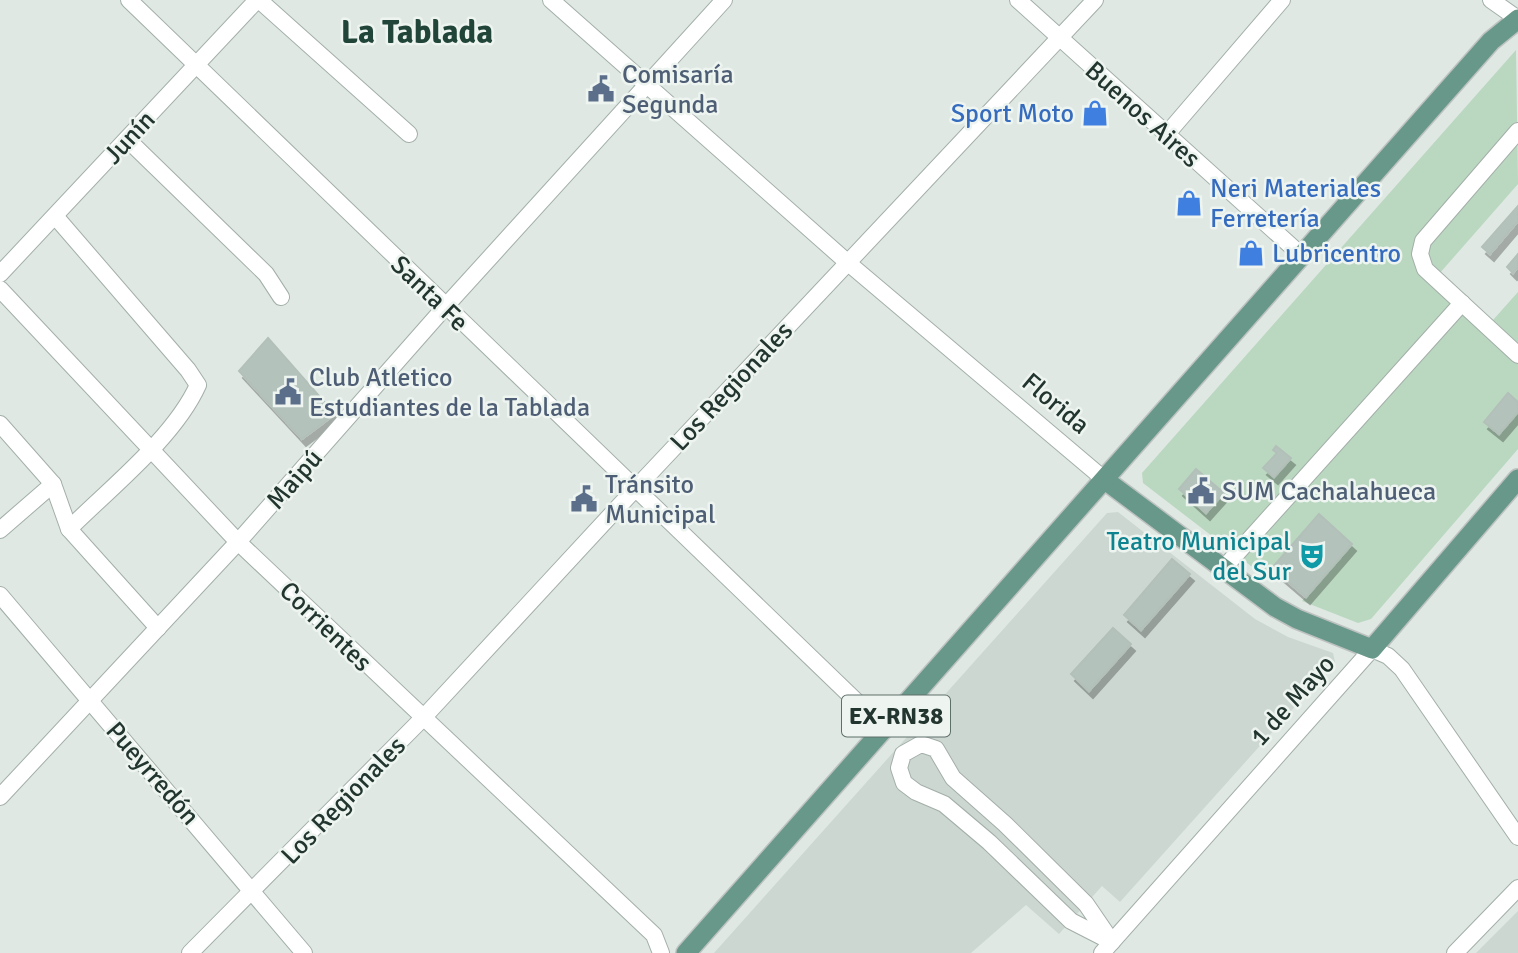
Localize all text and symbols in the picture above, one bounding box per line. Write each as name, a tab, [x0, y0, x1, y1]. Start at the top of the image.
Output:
district label: La Tablada	[341, 12, 493, 53]
street label: Buenos Aires	[1078, 55, 1207, 175]
place label: Comisaría Segunda	[622, 59, 734, 121]
public building icon: Comisaría Segunda	[586, 74, 616, 104]
place label: Sport Moto	[951, 98, 1074, 130]
shop icon: Sport Moto	[1080, 98, 1110, 128]
street label: Junín	[97, 104, 162, 171]
place label: Neri Materiales Ferretería	[1210, 173, 1381, 235]
shop icon: Neri Materiales Ferretería	[1174, 188, 1204, 218]
shop icon: Lubricentro	[1236, 238, 1266, 268]
place label: Lubricentro	[1272, 238, 1401, 270]
street label: Santa Fe	[384, 249, 475, 338]
street label: Los Regionales	[664, 315, 800, 458]
place label: Club Atletico Estudiantes de la Tablada	[309, 362, 590, 424]
street label: Florida	[1015, 366, 1096, 441]
public building icon: Club Atletico Estudiantes de la Tablada	[273, 377, 303, 407]
street label: Maipú	[260, 443, 330, 516]
place label: Tránsito Municipal	[605, 469, 716, 531]
public building icon: SUM Cachalahueca	[1186, 476, 1216, 506]
place label: SUM Cachalahueca	[1222, 476, 1436, 508]
public building icon: Tránsito Municipal	[569, 484, 599, 514]
place label: Teatro Municipal del Sur	[1106, 526, 1291, 588]
theatre icon: Teatro Municipal del Sur	[1297, 541, 1327, 571]
street label: Corrientes	[272, 575, 378, 679]
street label: 1 de Mayo	[1244, 649, 1342, 753]
road number: EX-RN38	[842, 696, 950, 736]
street label: Pueyrredón	[99, 715, 206, 832]
street label: Los Regionales	[275, 730, 413, 871]

